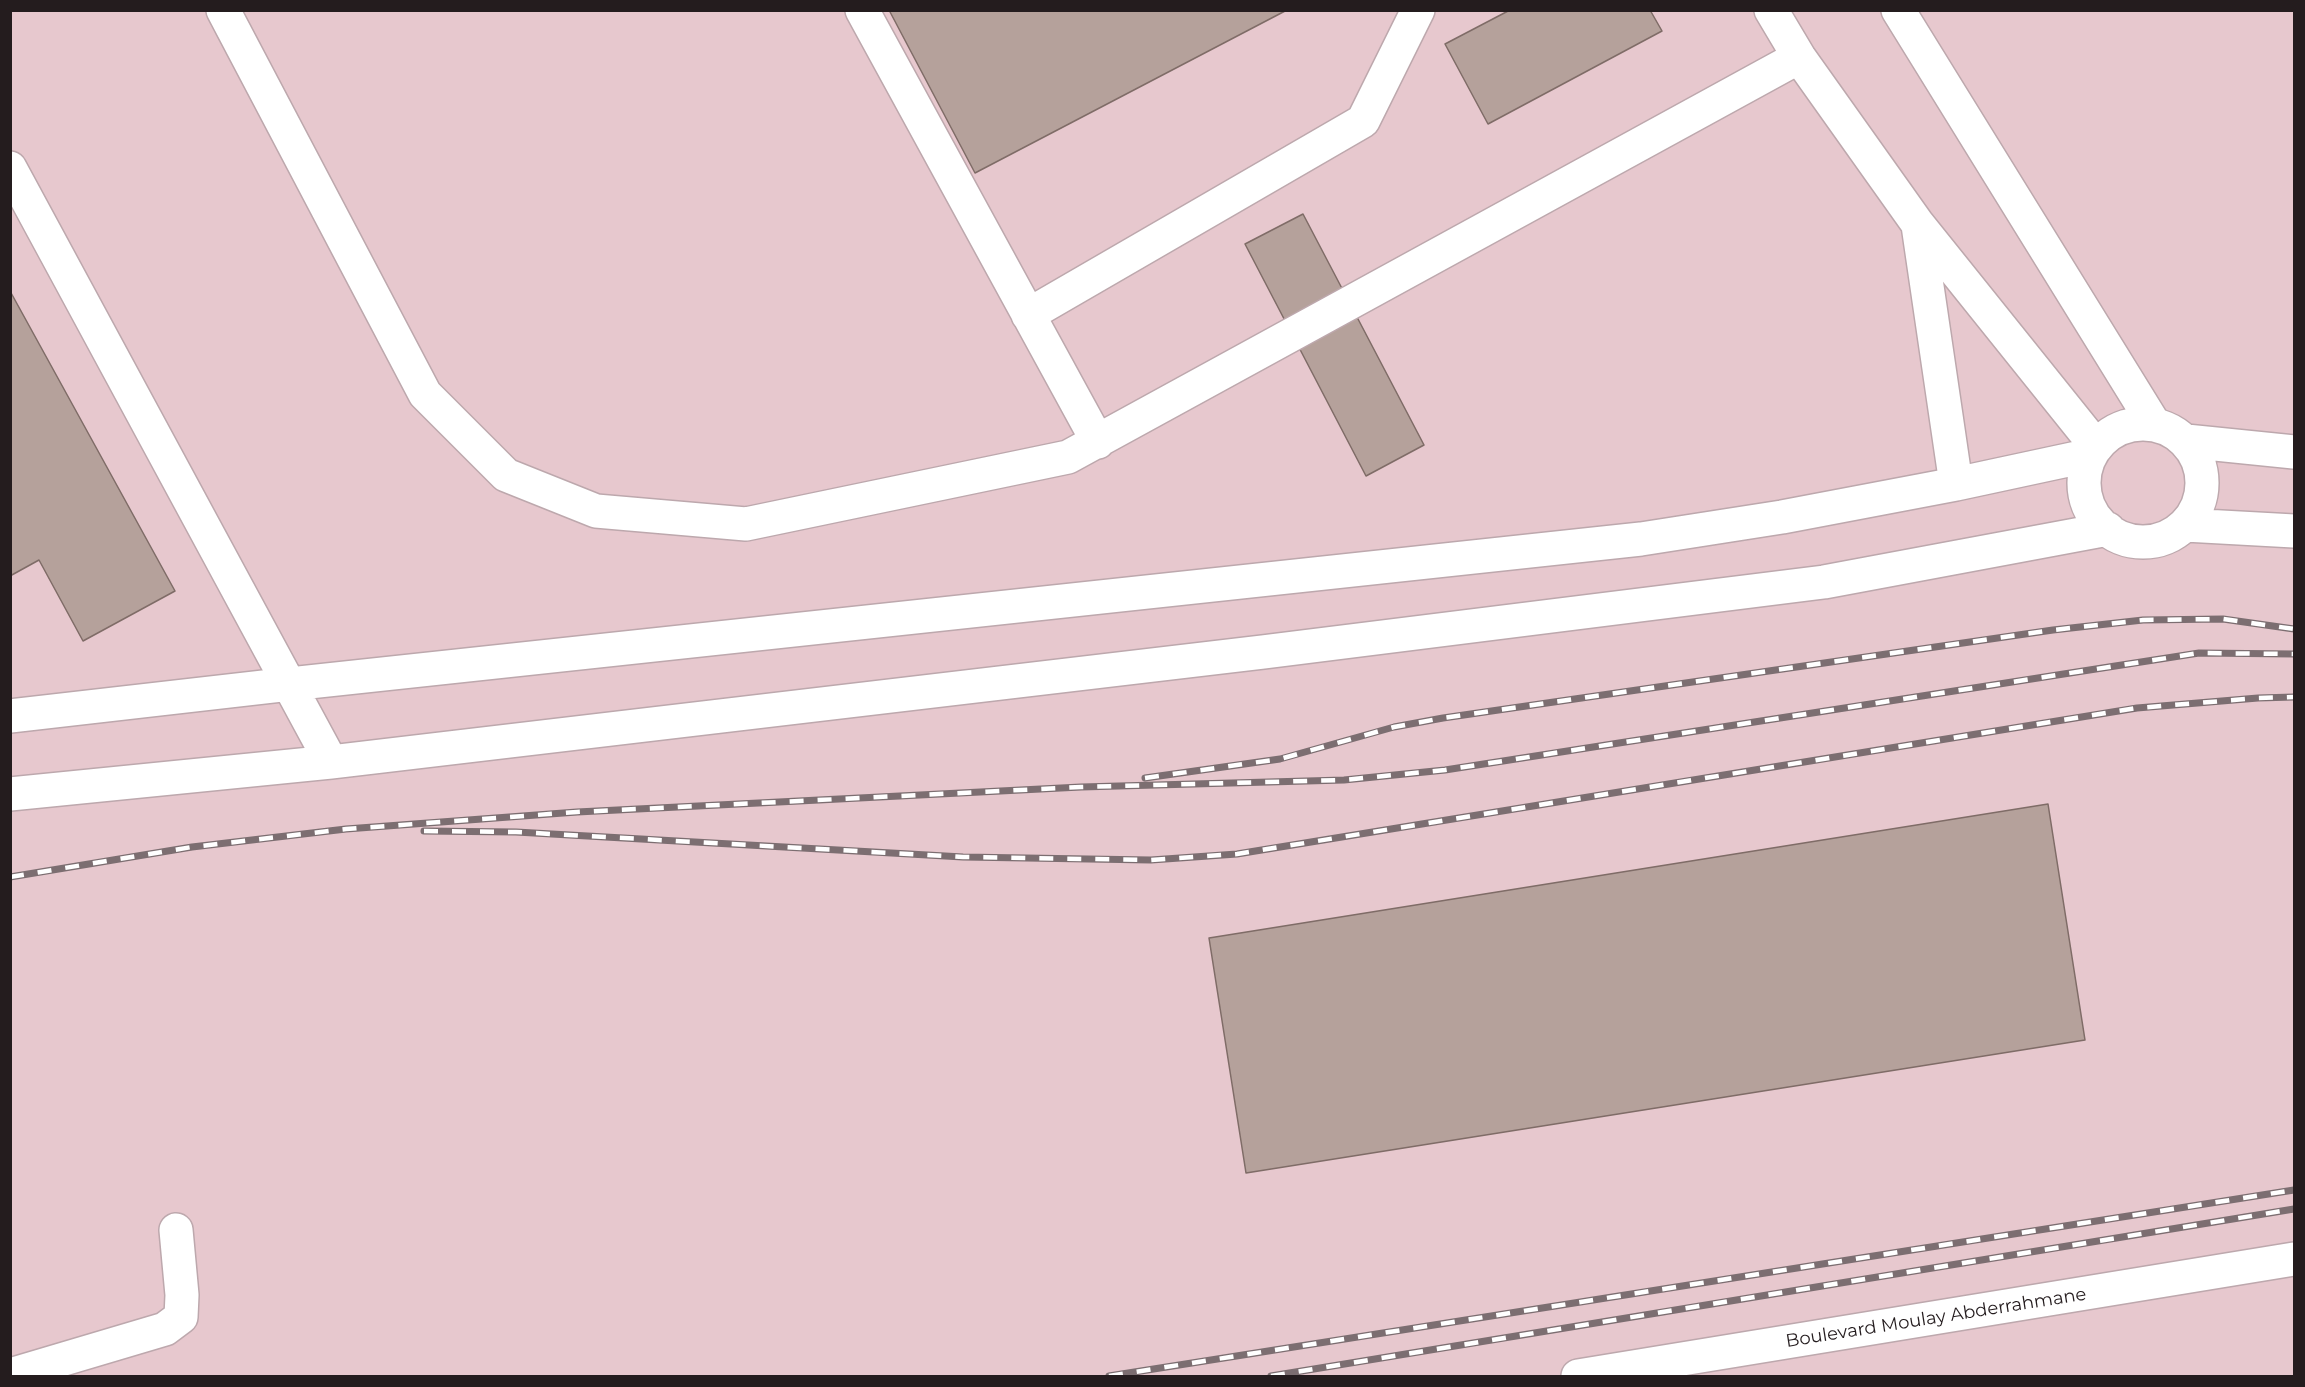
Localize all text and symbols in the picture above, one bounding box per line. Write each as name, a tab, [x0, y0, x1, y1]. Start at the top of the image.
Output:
street label: Boulevard Moulay Abderrahmane	[1784, 1284, 2088, 1352]

